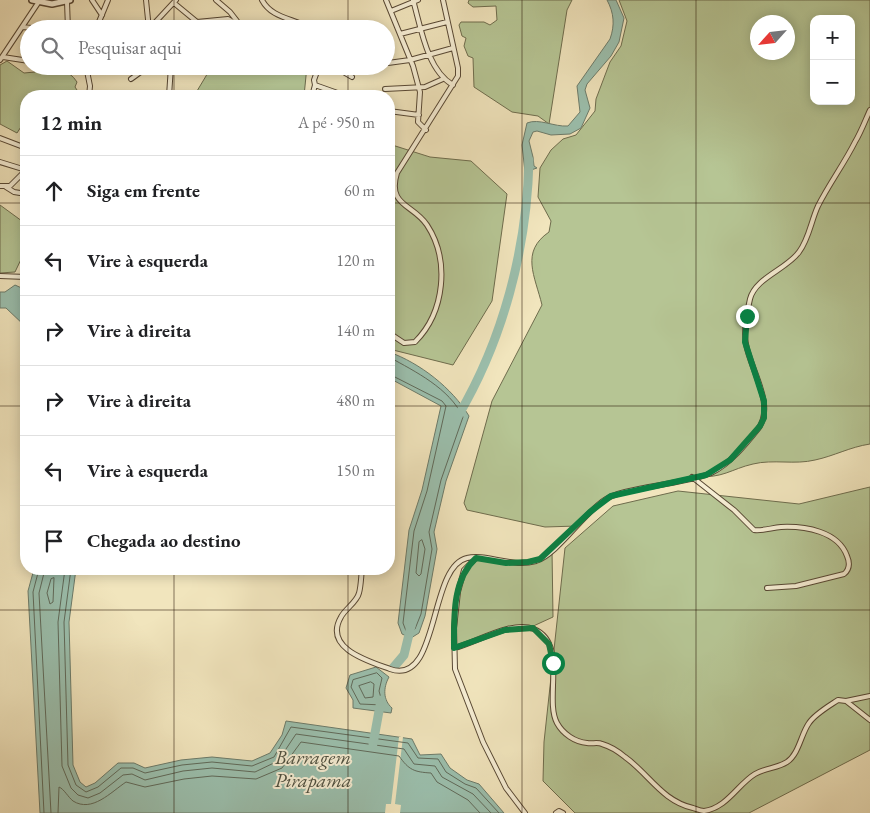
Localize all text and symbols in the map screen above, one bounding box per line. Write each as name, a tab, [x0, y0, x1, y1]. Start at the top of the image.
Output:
north arrow	[750, 15, 795, 60]
map controls	[810, 15, 855, 105]
button: +	[810, 15, 855, 60]
search box	[20, 20, 395, 75]
icon: search	[38, 34, 66, 62]
text: Pesquisar aqui	[78, 35, 182, 60]
button: −	[810, 60, 855, 105]
text: 12 min	[40, 109, 102, 136]
text: A pé · 950 m	[298, 112, 375, 133]
icon: ahead	[40, 177, 68, 205]
text: Siga em frente	[87, 178, 200, 203]
text: 60 m	[344, 180, 375, 201]
icon: left	[40, 247, 68, 275]
text: Vire à esquerda	[87, 248, 208, 273]
text: 120 m	[336, 250, 375, 271]
route end	[736, 305, 759, 328]
icon: right	[40, 317, 68, 345]
text: Vire à direita	[87, 318, 191, 343]
text: 140 m	[336, 320, 375, 341]
icon: right	[40, 387, 68, 415]
text: Vire à direita	[87, 388, 191, 413]
text: 480 m	[336, 390, 375, 411]
icon: left	[40, 457, 68, 485]
text: Vire à esquerda	[87, 458, 208, 483]
text: 150 m	[336, 460, 375, 481]
icon: arrive	[40, 527, 68, 555]
text: Chegada ao destino	[87, 528, 241, 553]
route start	[542, 652, 565, 675]
water label: Barragem Pirapama	[274, 744, 352, 793]

